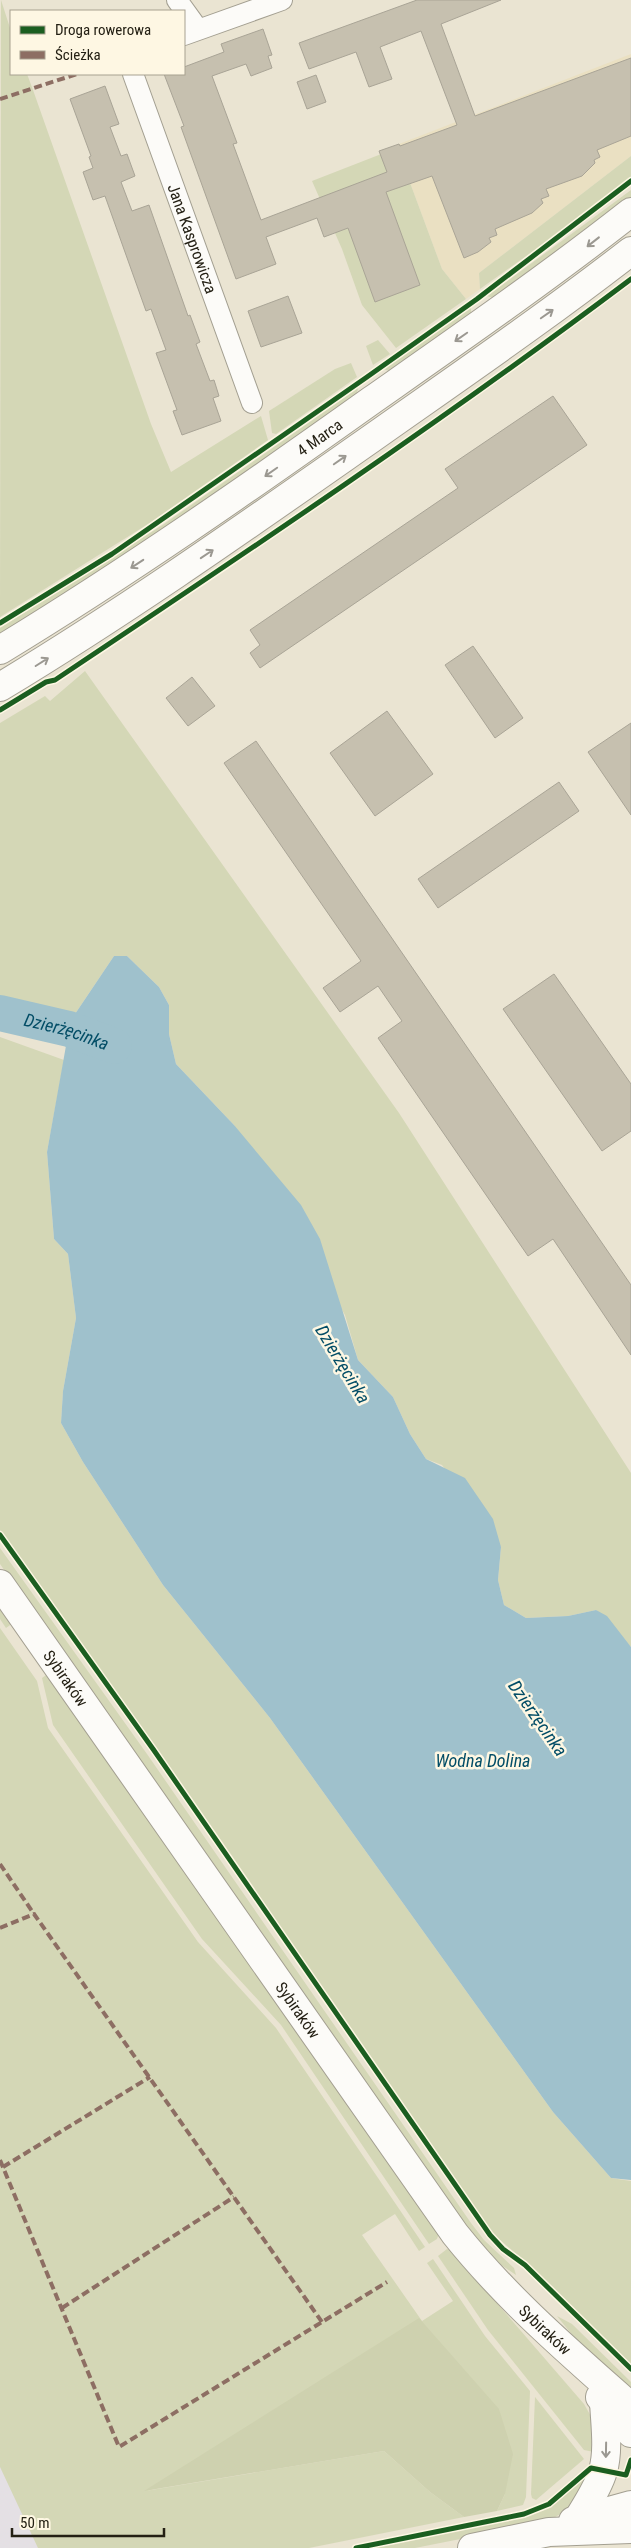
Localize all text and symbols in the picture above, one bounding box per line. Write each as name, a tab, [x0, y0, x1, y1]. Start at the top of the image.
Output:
legend	[10, 10, 185, 75]
text: Droga rowerowa	[55, 21, 151, 39]
text: Ścieżka	[55, 46, 101, 64]
street label: Jana Kasprowicza	[164, 181, 221, 296]
one-way arrow	[586, 236, 599, 247]
one-way arrow	[540, 309, 554, 319]
one-way arrow	[454, 332, 468, 342]
street label: 4 Marca	[293, 415, 346, 460]
one-way arrow	[333, 455, 347, 465]
one-way arrow	[264, 467, 278, 477]
one-way arrow	[200, 549, 214, 559]
one-way arrow	[131, 559, 145, 569]
one-way arrow	[34, 657, 48, 667]
water label: Dzierżęcinka	[22, 1008, 112, 1054]
water label: Dzierżęcinka	[311, 1321, 375, 1407]
street label: Sybiraków	[40, 1646, 92, 1710]
water label: Dzierżęcinka	[504, 1676, 572, 1760]
water label: Wodna Dolina	[436, 1750, 530, 1771]
street label: Sybiraków	[272, 1978, 324, 2042]
street label: Sybiraków	[515, 2301, 575, 2359]
one-way arrow	[601, 2442, 610, 2458]
scale bar	[12, 2506, 165, 2538]
text: 50 m	[20, 2514, 50, 2532]

